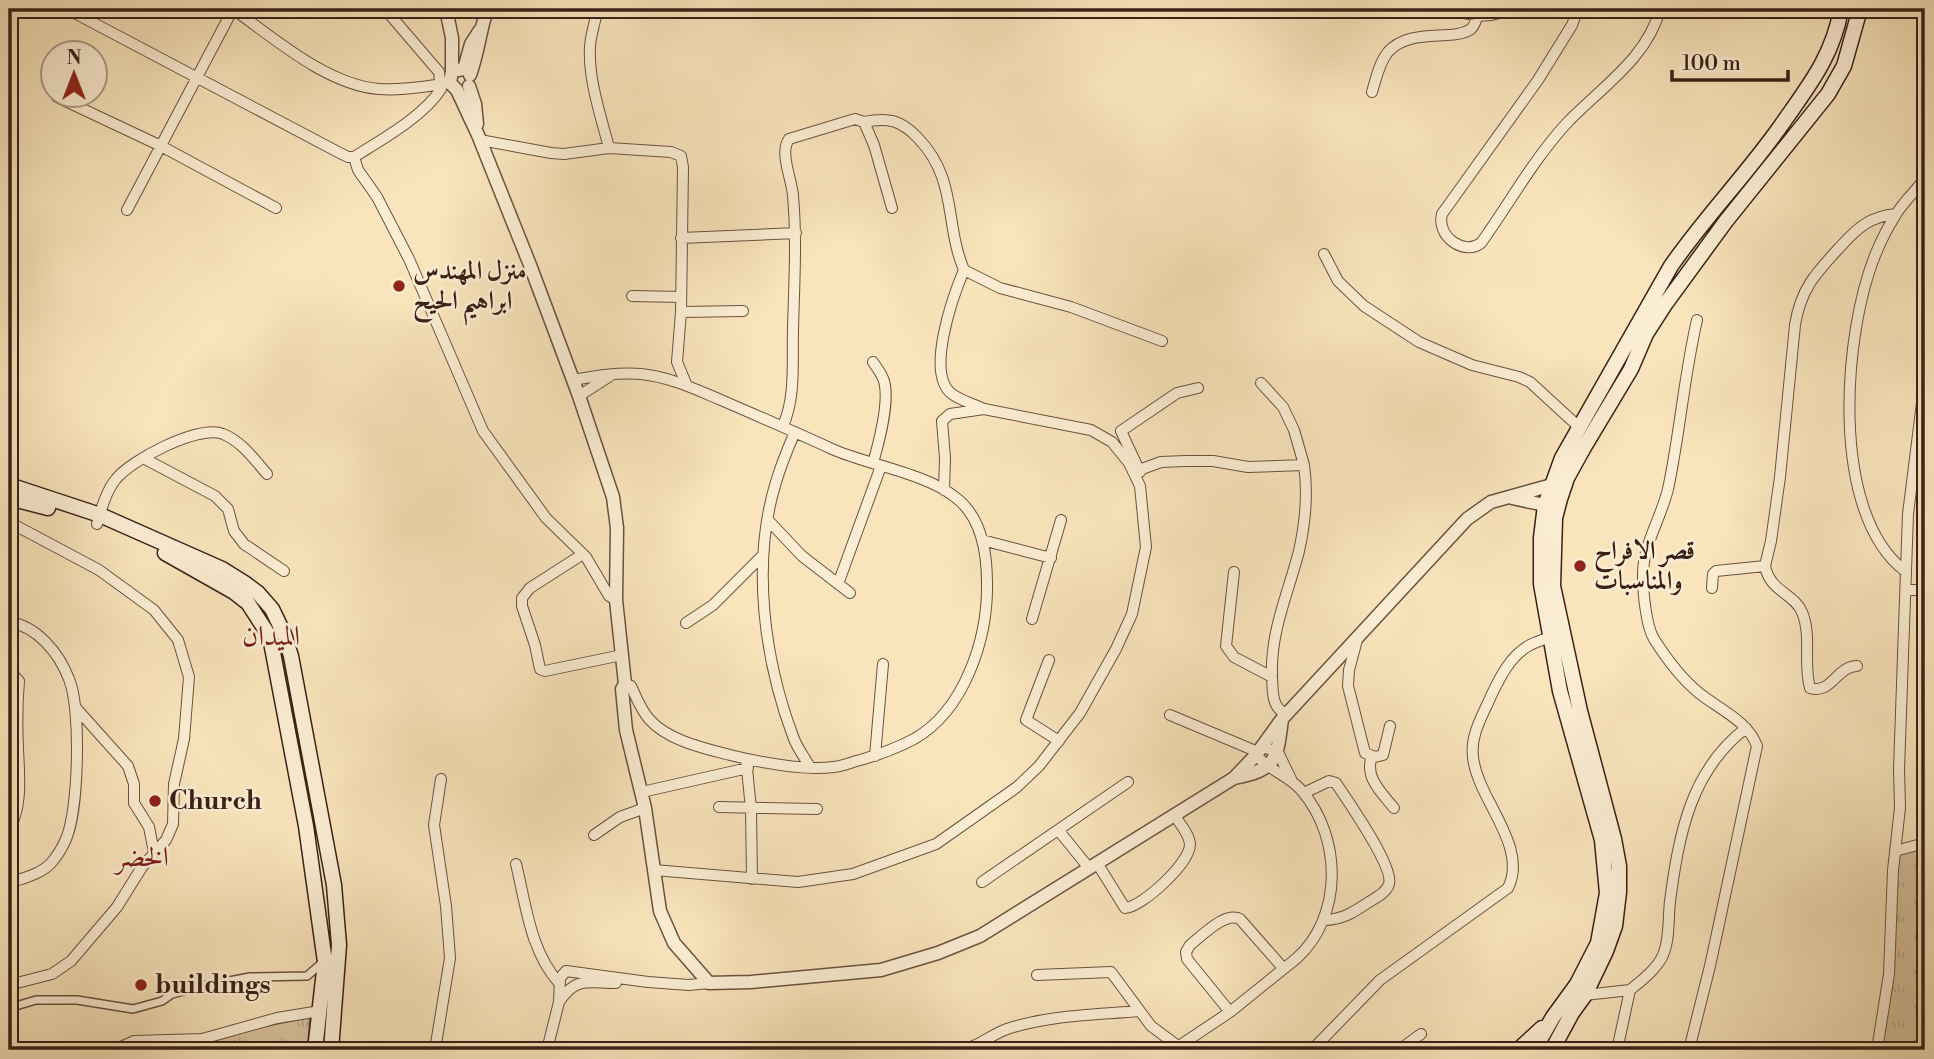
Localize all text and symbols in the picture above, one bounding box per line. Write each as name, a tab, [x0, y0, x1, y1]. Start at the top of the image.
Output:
north arrow	[38, 38, 108, 108]
scale bar	[1672, 38, 1787, 82]
text: N	[66, 46, 82, 70]
text: 100 m	[1682, 51, 1741, 77]
place label: منزل المهندس ابراهيم الحيح	[413, 255, 527, 326]
marker: منزل المهندس ابراهيم الحيح	[391, 278, 407, 294]
place label: قصر الافراح والمناسبات	[1594, 535, 1695, 597]
marker: قصر الافراح والمناسبات	[1572, 558, 1588, 574]
district label: الميدان	[242, 619, 300, 654]
place label: Church	[169, 785, 262, 817]
marker: Church	[147, 793, 163, 809]
district label: الخضر	[112, 840, 169, 875]
place label: buildings	[155, 969, 271, 1001]
marker: buildings	[133, 977, 149, 993]

